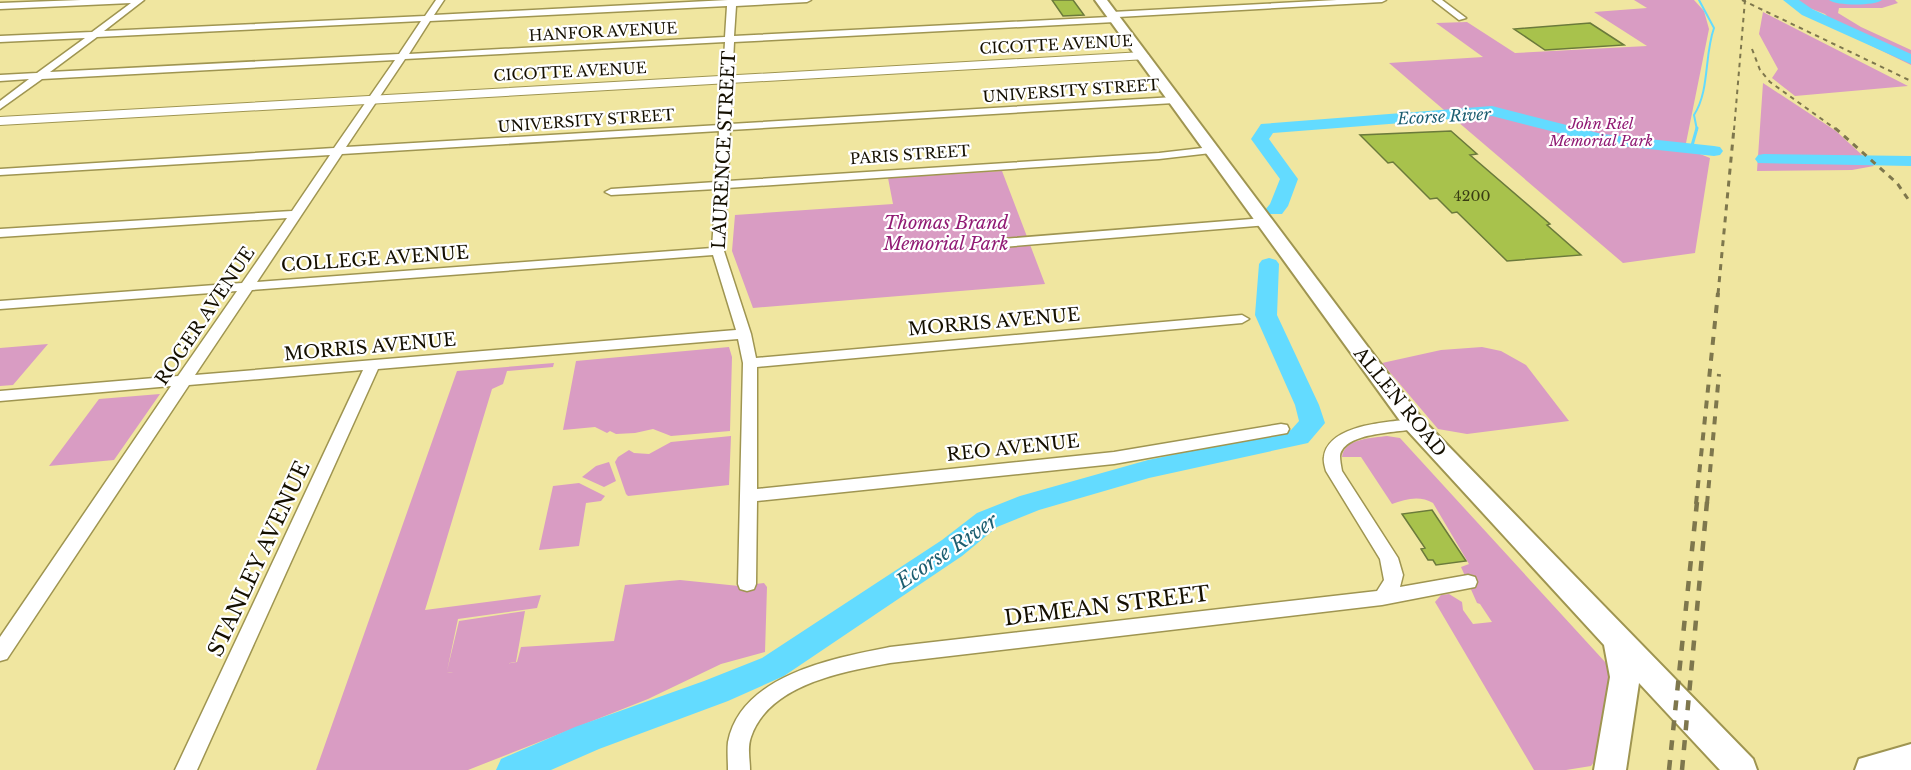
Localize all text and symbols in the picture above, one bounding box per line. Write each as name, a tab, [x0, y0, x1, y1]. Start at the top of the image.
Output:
street label: HANFOR AVENUE	[528, 18, 678, 45]
street label: CICOTTE AVENUE	[979, 31, 1133, 58]
street label: LAURENCE STREET	[708, 50, 740, 250]
street label: CICOTTE AVENUE	[493, 58, 647, 85]
street label: UNIVERSITY STREET	[982, 75, 1160, 106]
water label: Ecorse River	[1396, 104, 1492, 128]
street label: UNIVERSITY STREET	[497, 105, 675, 136]
park label: John Riel Memorial Park	[1548, 114, 1653, 150]
street label: PARIS STREET	[849, 141, 971, 168]
house number: 4200	[1454, 187, 1490, 205]
park label: Thomas Brand Memorial Park	[883, 212, 1008, 255]
street label: COLLEGE AVENUE	[280, 241, 470, 277]
street label: ROGER AVENUE	[151, 243, 259, 389]
street label: MORRIS AVENUE	[907, 304, 1081, 340]
street label: MORRIS AVENUE	[283, 329, 457, 365]
street label: ALLEN ROAD	[1348, 342, 1451, 461]
street label: REO AVENUE	[946, 430, 1080, 466]
street label: STANLEY AVENUE	[202, 457, 316, 661]
water label: Ecorse River	[891, 508, 1003, 594]
street label: DEMEAN STREET	[1003, 580, 1211, 632]

